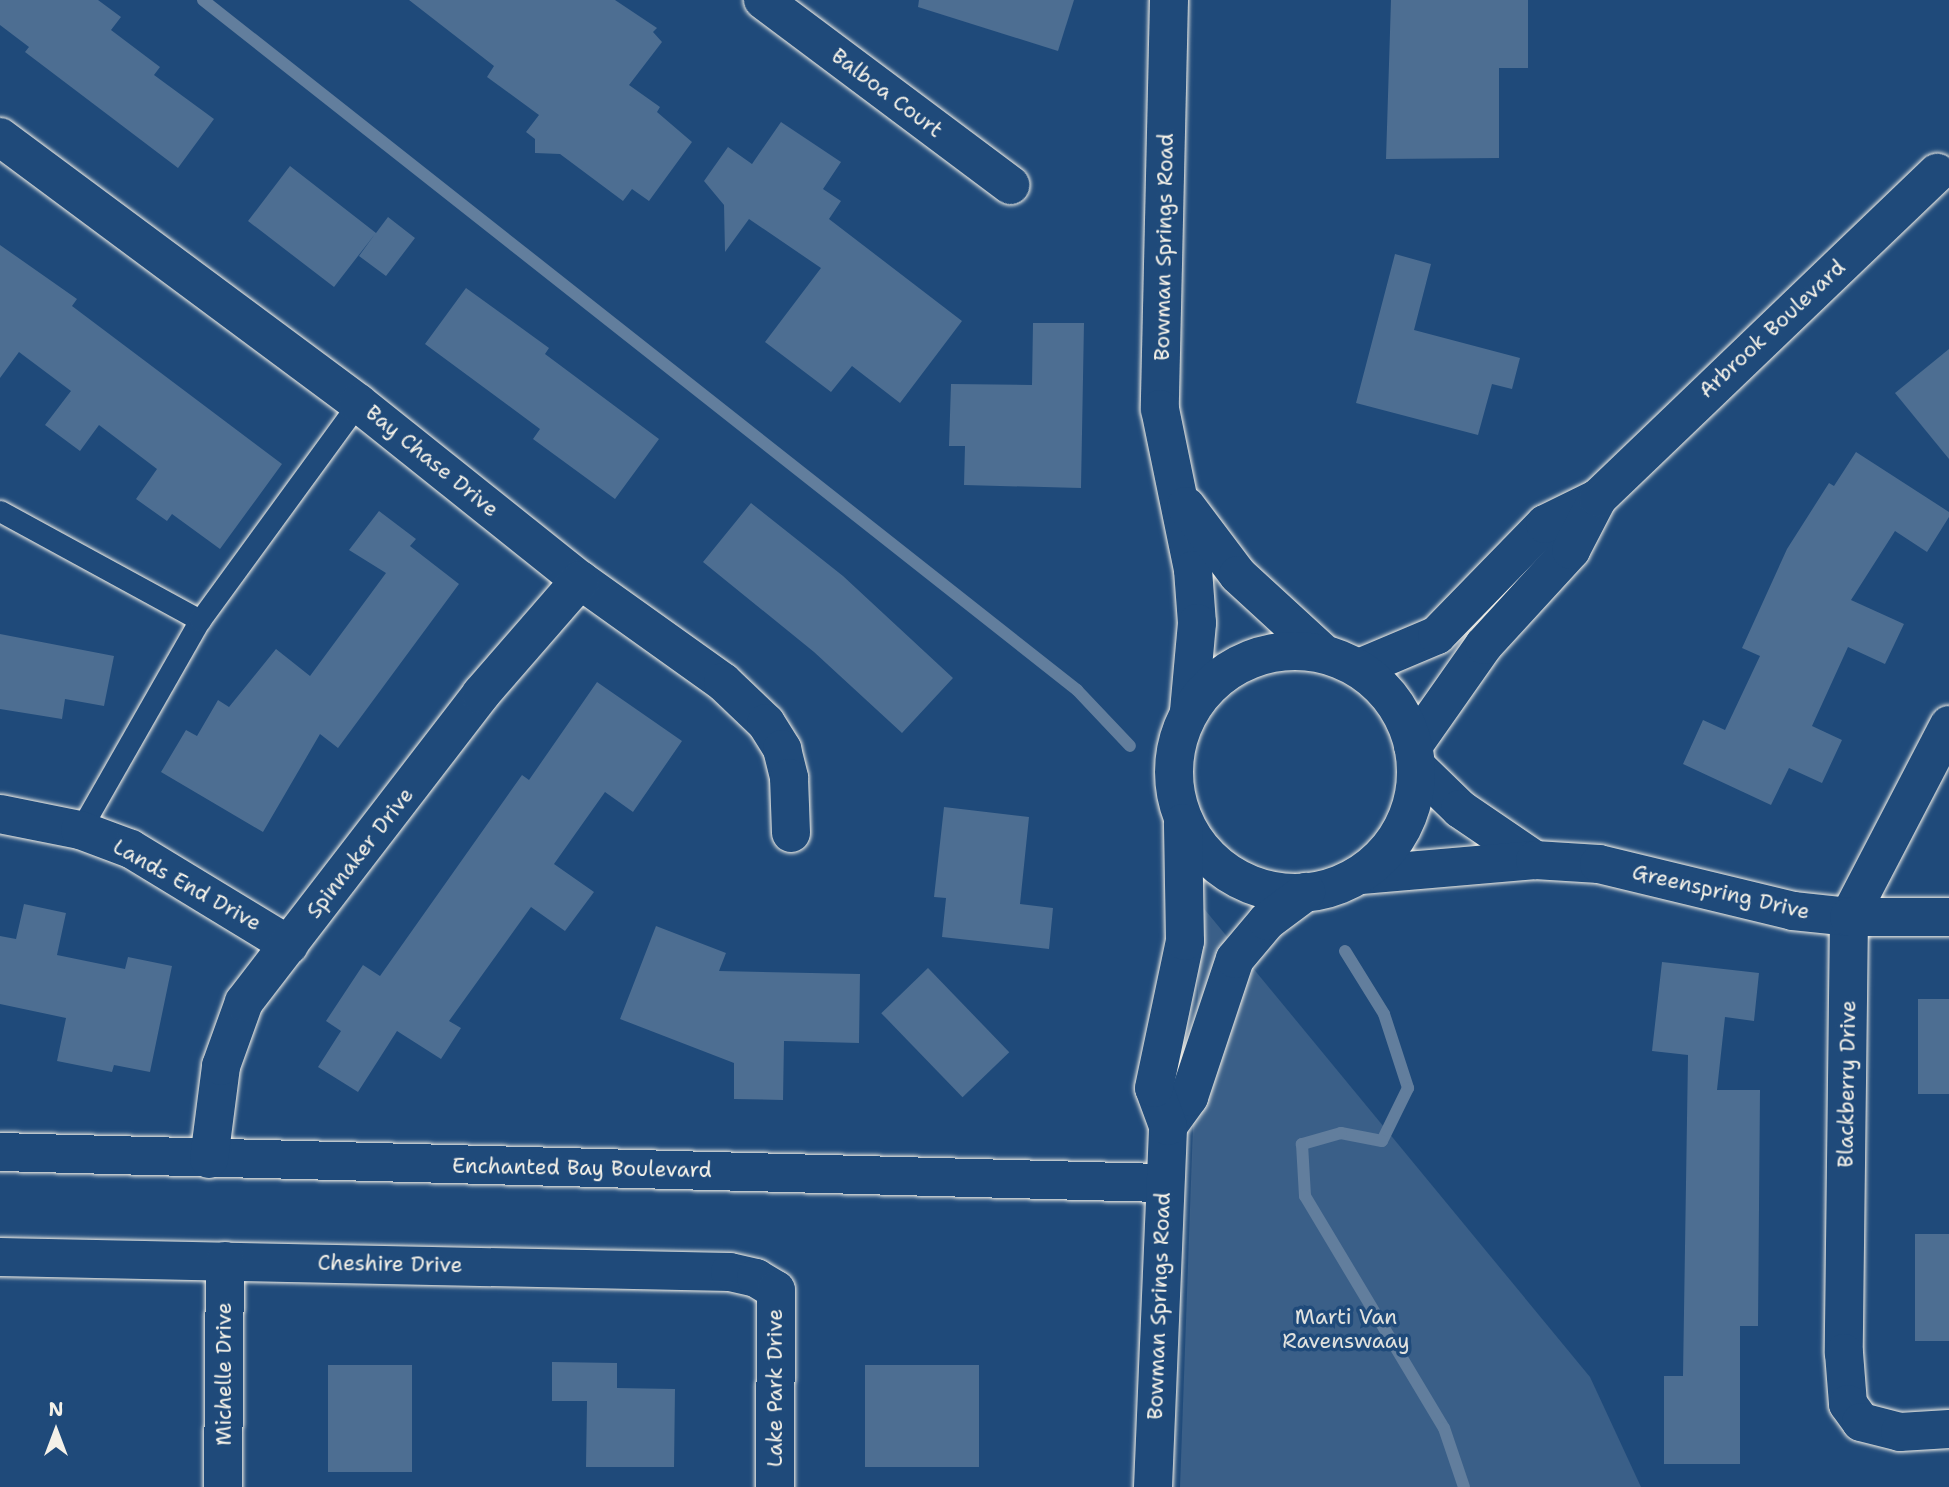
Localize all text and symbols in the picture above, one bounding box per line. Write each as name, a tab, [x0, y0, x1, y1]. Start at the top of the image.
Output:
street label: Balboa Court	[827, 43, 947, 143]
street label: Bowman Springs Road	[1149, 133, 1179, 361]
street label: Arbrook Boulevard	[1694, 255, 1850, 403]
street label: Bay Chase Drive	[361, 400, 503, 522]
street label: Spinnaker Drive	[301, 783, 419, 923]
street label: Lands End Drive	[109, 834, 265, 936]
street label: Greenspring Drive	[1630, 859, 1812, 925]
street label: Blackberry Drive	[1833, 1000, 1861, 1168]
street label: Enchanted Bay Boulevard	[452, 1153, 712, 1183]
street label: Bowman Springs Road	[1142, 1192, 1176, 1420]
street label: Cheshire Drive	[317, 1250, 463, 1278]
street label: Michelle Drive	[211, 1302, 237, 1446]
park label: Marti Van Ravenswaay	[1282, 1304, 1410, 1354]
street label: Lake Park Drive	[762, 1309, 788, 1467]
north arrow	[21, 1396, 91, 1466]
text: N	[48, 1397, 64, 1422]

